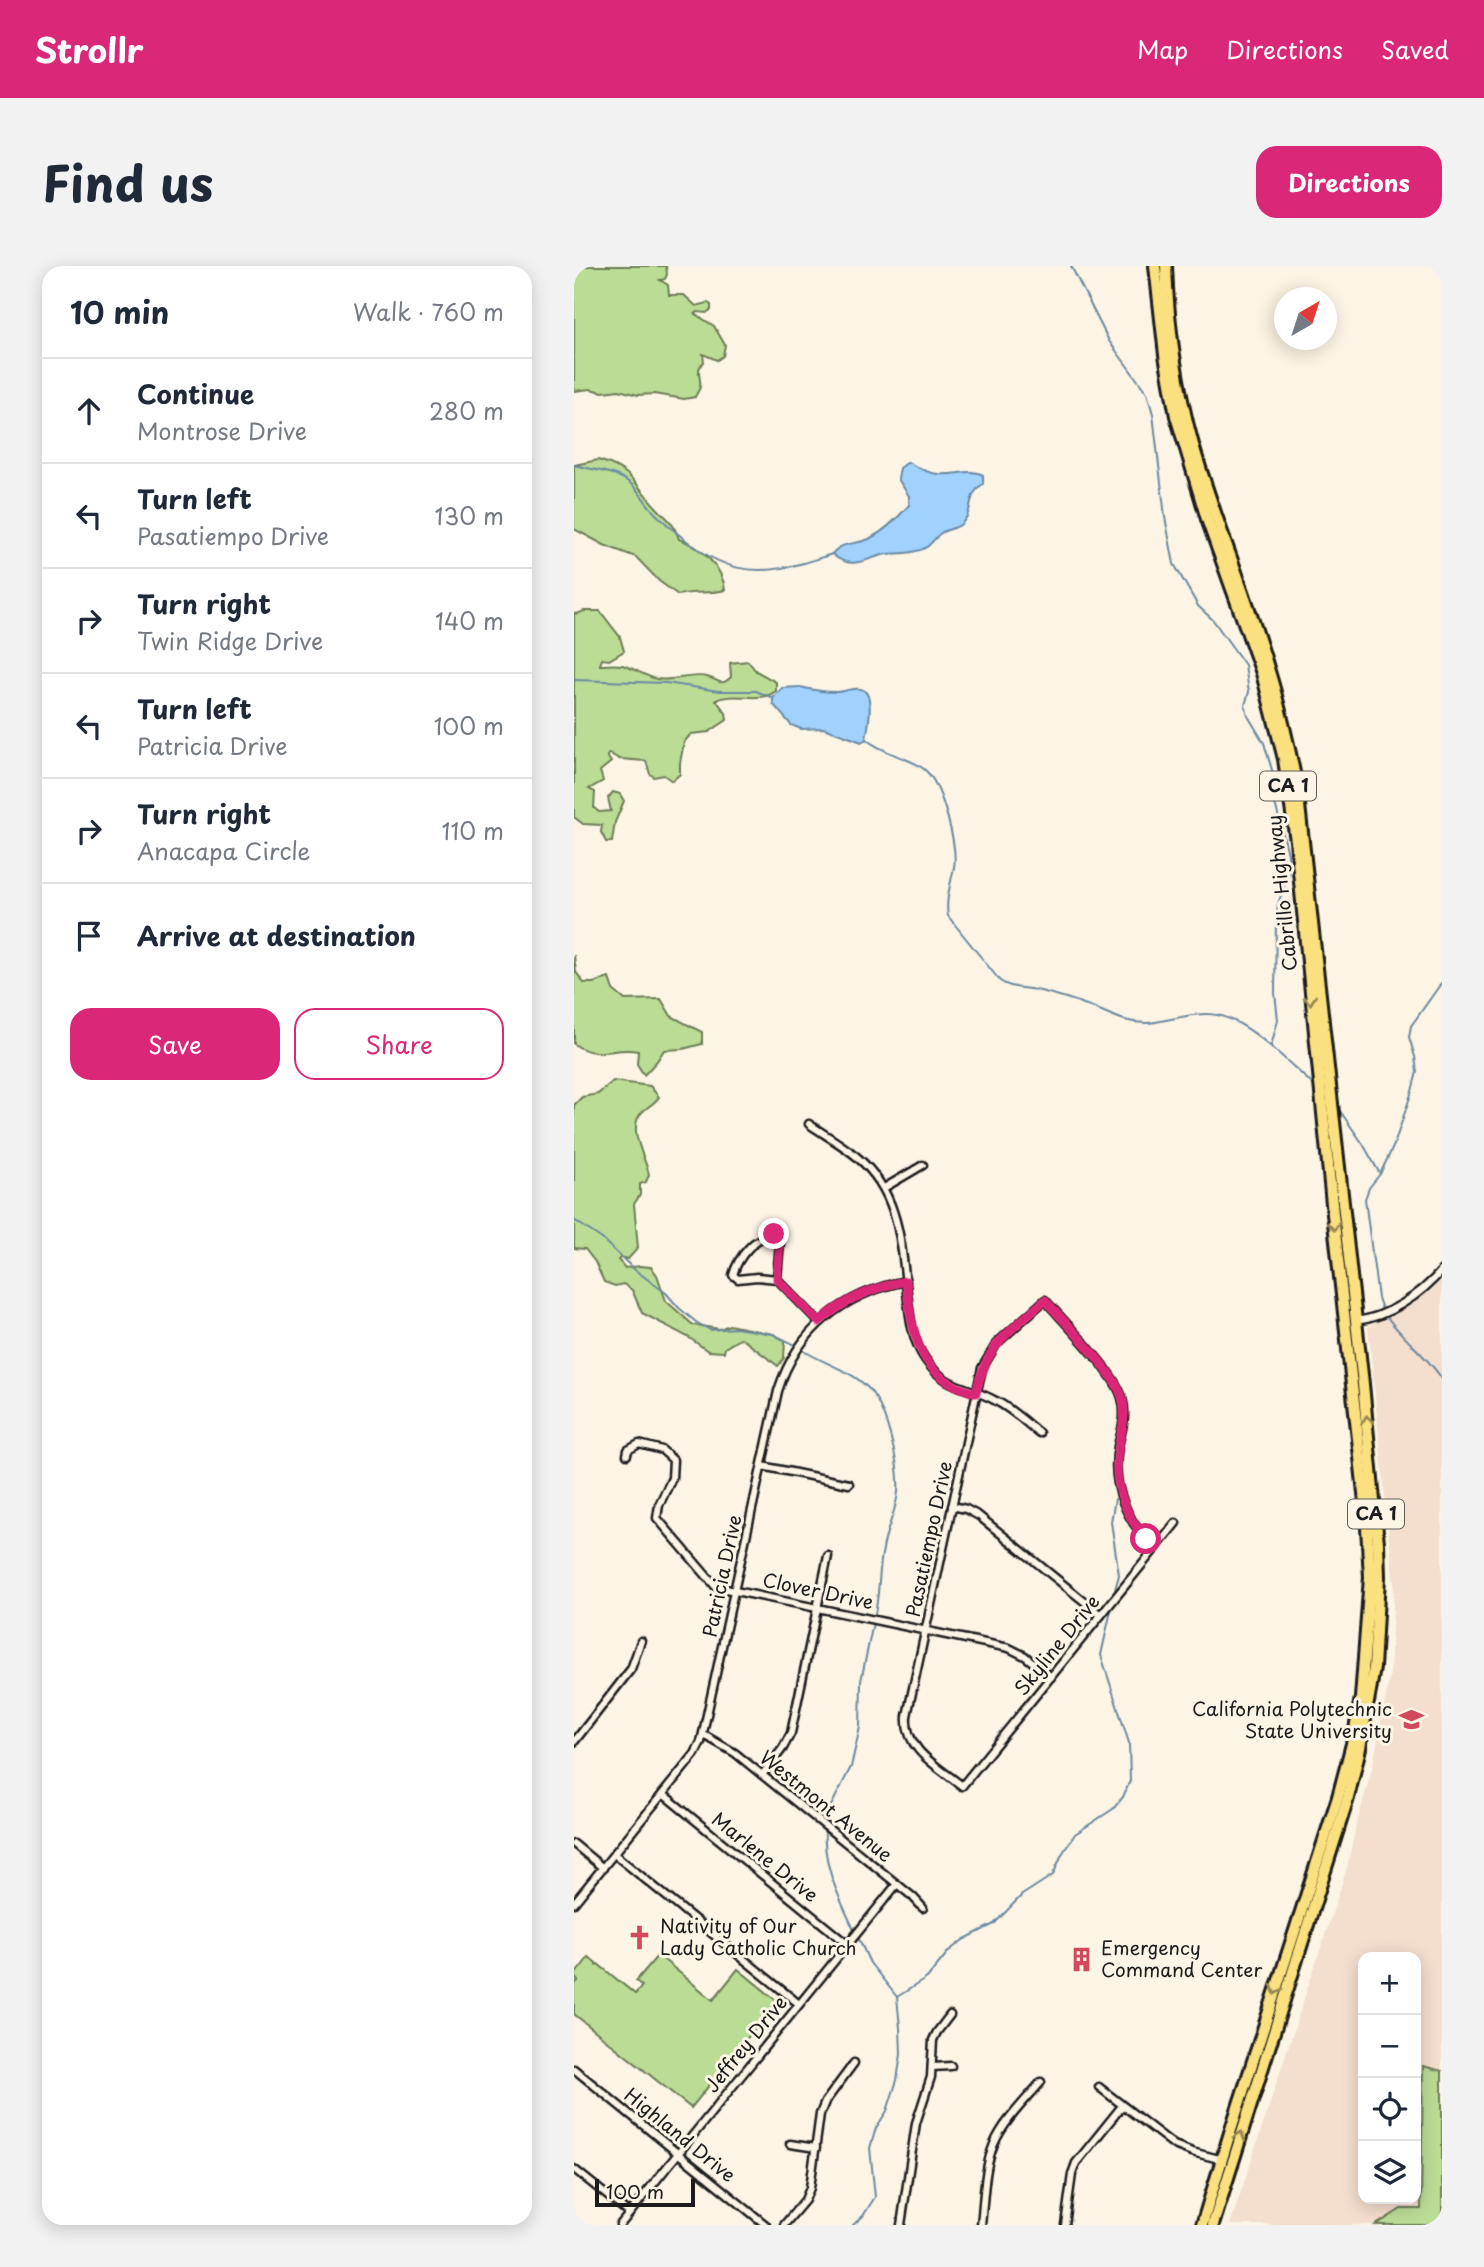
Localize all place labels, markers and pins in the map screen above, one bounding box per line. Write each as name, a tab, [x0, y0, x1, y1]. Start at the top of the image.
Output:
place label: California Polytechnic State University	[1192, 1694, 1392, 1744]
school or university icon: California Polytechnic State University	[1398, 1706, 1426, 1734]
place label: Nativity of Our Lady Catholic Church	[660, 1911, 857, 1961]
church icon: Nativity of Our Lady Catholic Church	[626, 1923, 654, 1951]
place label: Emergency Command Center	[1101, 1933, 1262, 1983]
building icon: Emergency Command Center	[1067, 1945, 1095, 1973]

